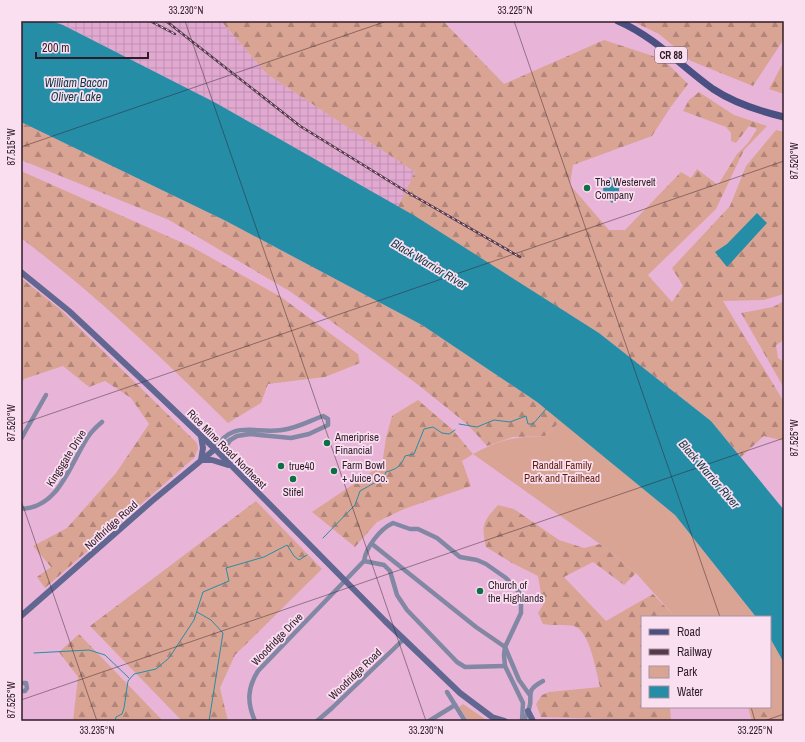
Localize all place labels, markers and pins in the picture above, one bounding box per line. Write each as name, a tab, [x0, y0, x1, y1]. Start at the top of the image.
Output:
place label: The Westervelt Company	[595, 175, 656, 202]
marker: The Westervelt Company	[582, 183, 592, 193]
place label: Ameriprise Financial	[334, 430, 379, 457]
marker: Ameriprise Financial	[322, 438, 332, 448]
place label: Farm Bowl + Juice Co.	[342, 458, 388, 485]
place label: true40	[289, 459, 315, 473]
marker: true40	[276, 461, 286, 471]
marker: Farm Bowl + Juice Co.	[329, 466, 339, 476]
marker: Stifel	[288, 474, 298, 484]
place label: Stifel	[283, 485, 303, 499]
place label: Church of the Highlands	[488, 578, 544, 605]
marker: Church of the Highlands	[475, 586, 485, 596]

